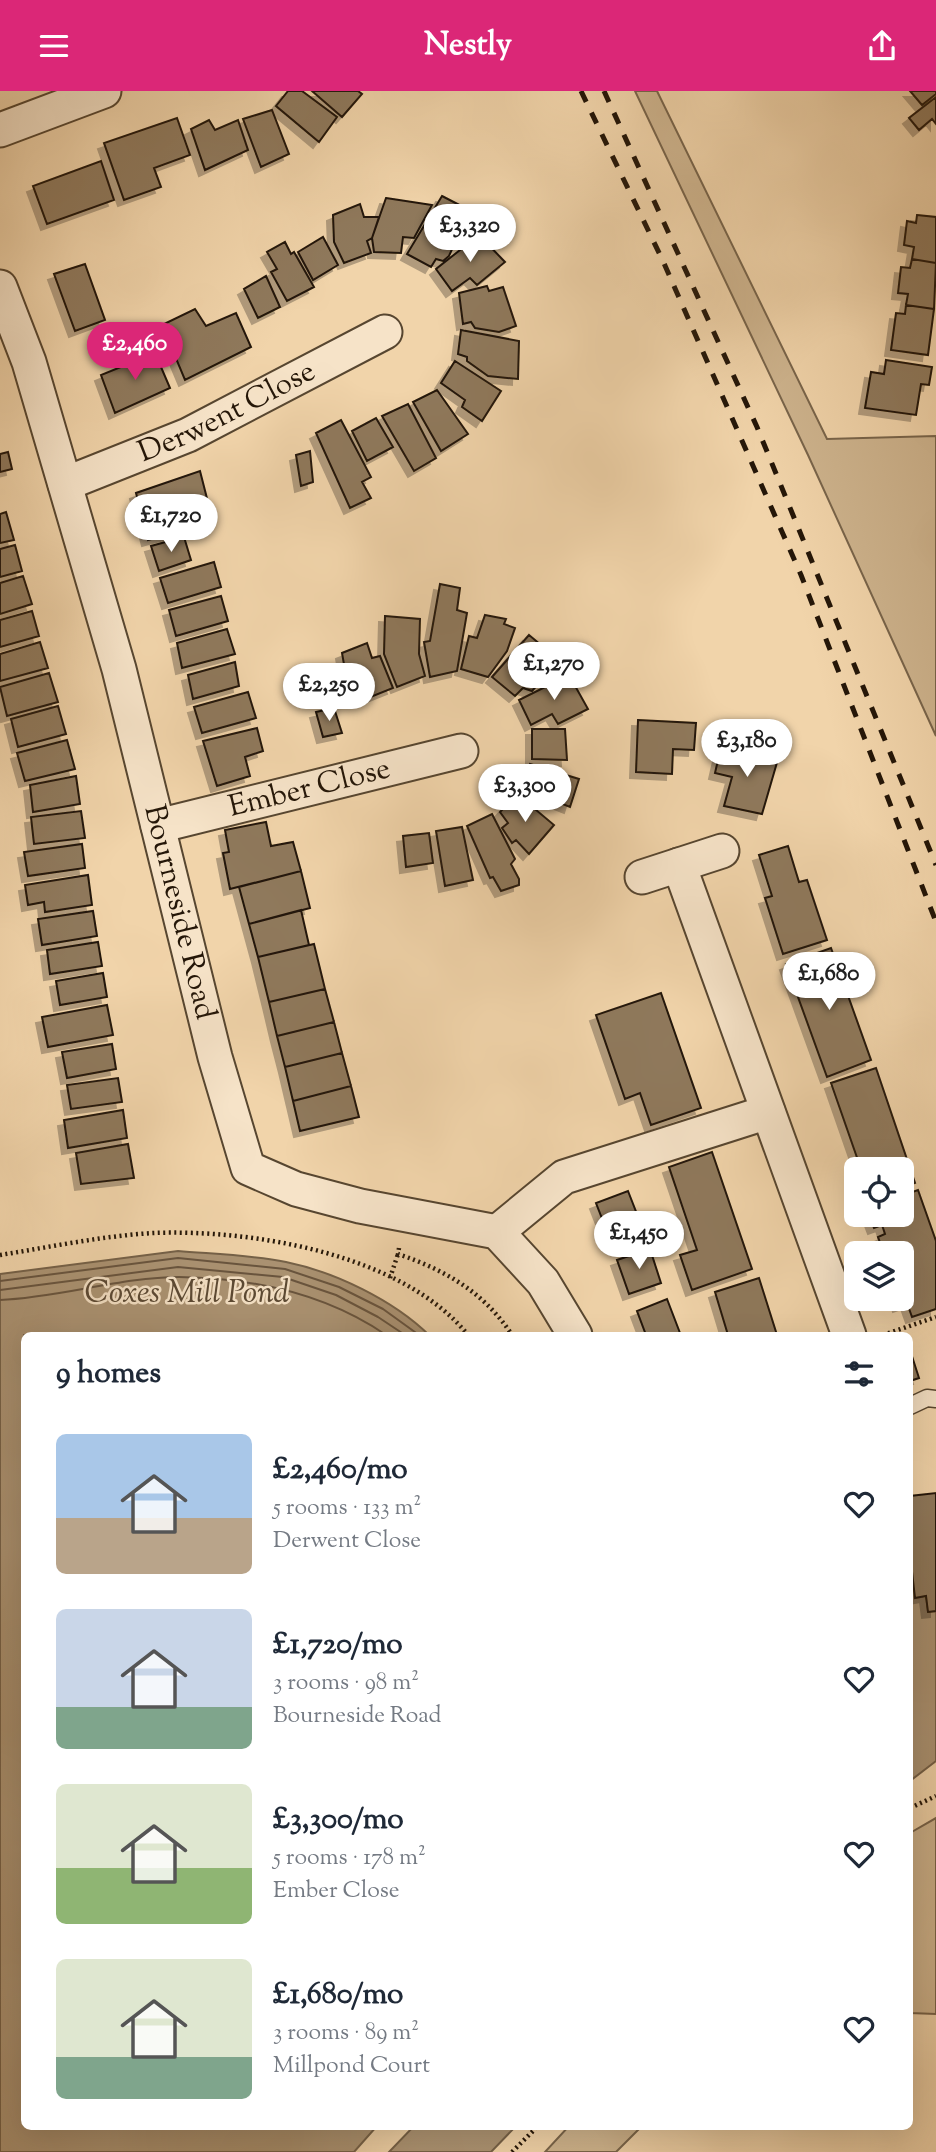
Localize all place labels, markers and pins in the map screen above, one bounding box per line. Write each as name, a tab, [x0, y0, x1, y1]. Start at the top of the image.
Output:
pin: £3,320	[413, 205, 527, 264]
pin: £2,460	[78, 323, 192, 382]
pin: £1,720	[114, 495, 228, 554]
pin: £1,270	[497, 643, 611, 702]
pin: £2,250	[272, 663, 386, 723]
pin: £3,180	[690, 719, 804, 779]
pin: £3,300	[468, 765, 582, 824]
pin: £1,680	[772, 953, 886, 1012]
pin: £1,450	[582, 1211, 696, 1271]

